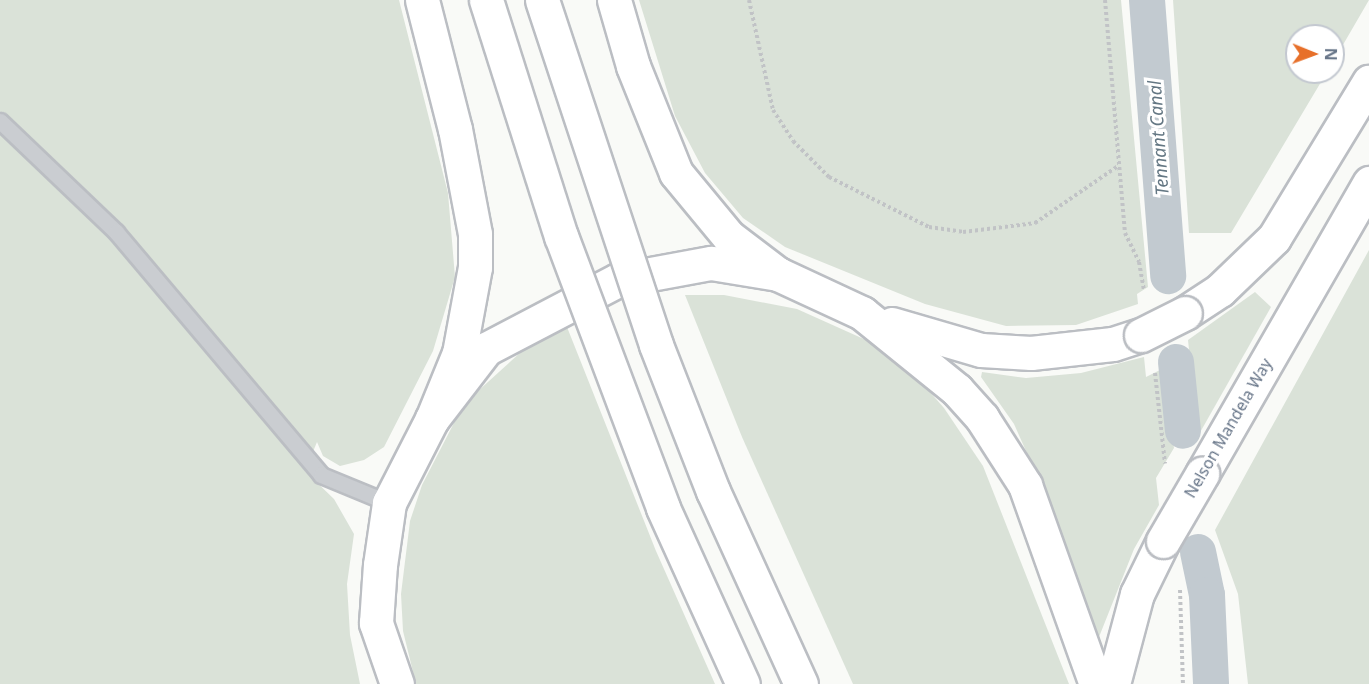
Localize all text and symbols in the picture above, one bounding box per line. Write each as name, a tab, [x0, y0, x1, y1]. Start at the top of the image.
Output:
north arrow	[1285, 24, 1345, 84]
text: N	[1320, 48, 1342, 61]
water label: Tennant Canal	[1143, 80, 1173, 196]
street label: Nelson Mandela Way	[1180, 355, 1276, 501]

